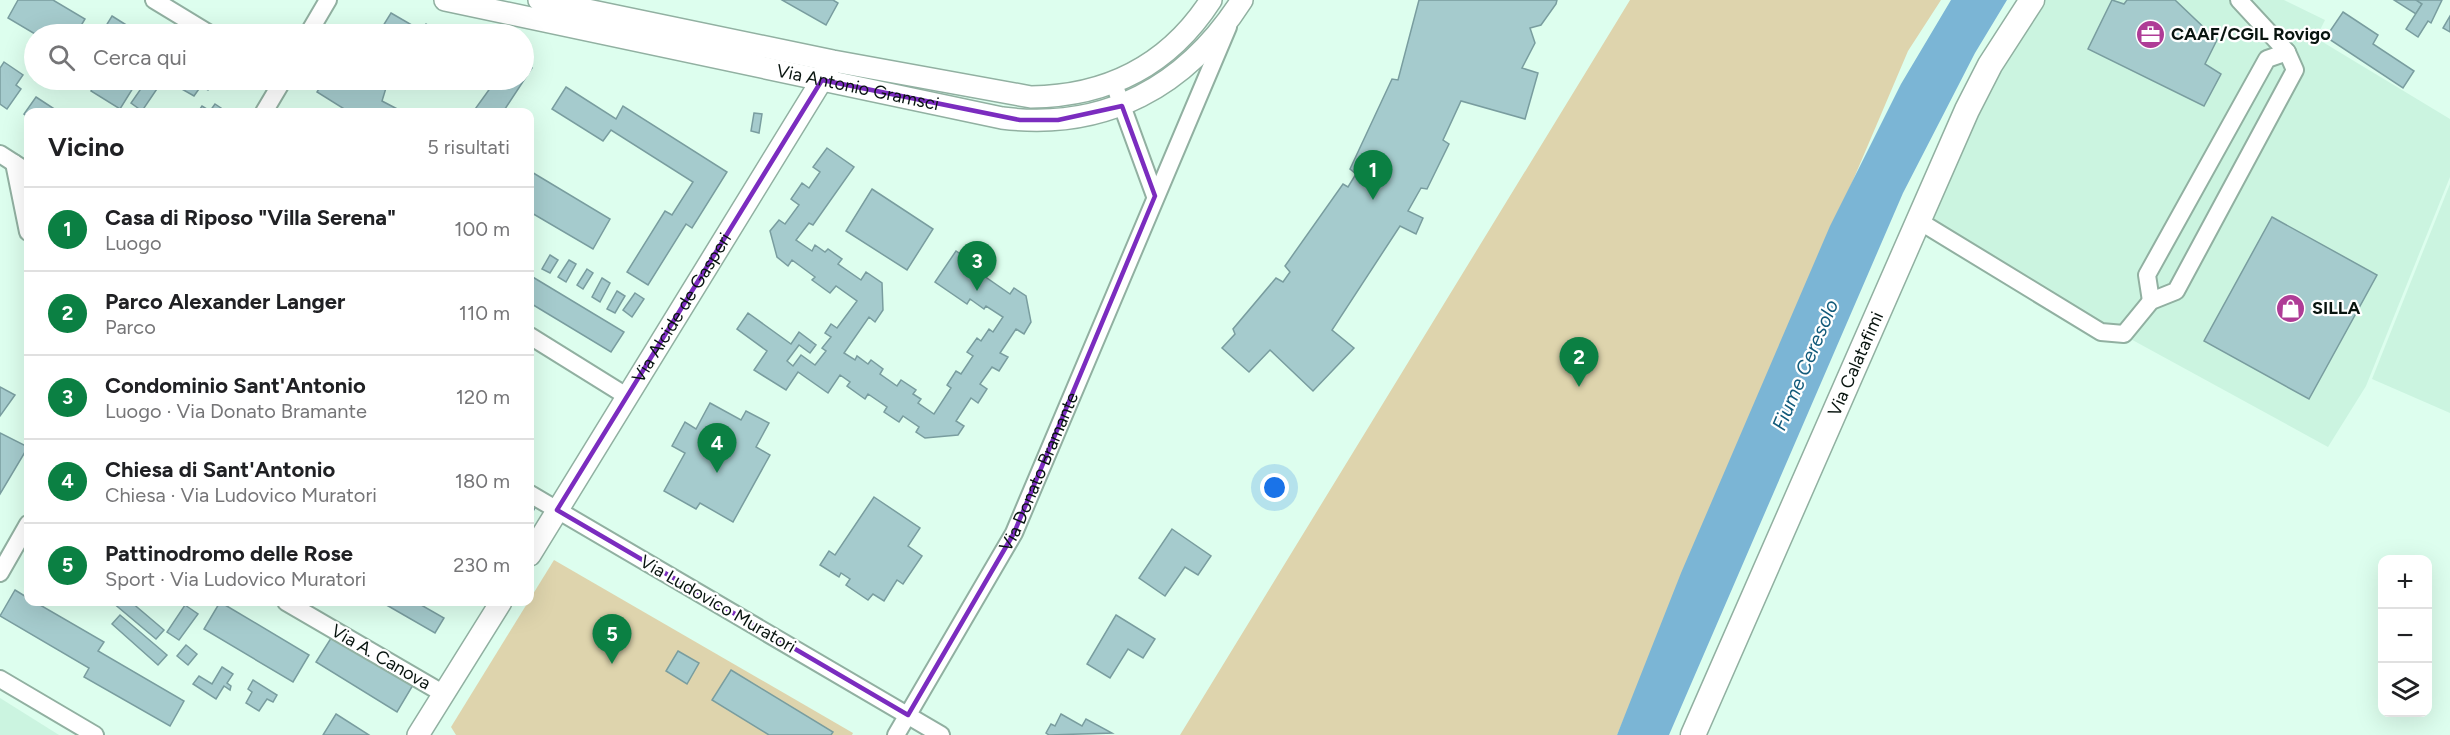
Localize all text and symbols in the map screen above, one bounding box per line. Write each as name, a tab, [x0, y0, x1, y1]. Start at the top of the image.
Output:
office icon: CAAF/CGIL Rovigo	[2134, 18, 2166, 50]
place label: CAAF/CGIL Rovigo	[2171, 23, 2331, 45]
search box	[24, 24, 534, 90]
icon: search	[45, 41, 78, 74]
text: Cerca qui	[93, 44, 187, 71]
street label: Via Antonio Gramsci	[775, 60, 941, 115]
text: Vicino	[48, 131, 124, 163]
text: 5 risultati	[427, 135, 510, 159]
pin: 1	[1354, 150, 1392, 200]
text: Casa di Riposo "Villa Serena"	[105, 204, 396, 231]
text: 1	[63, 217, 72, 241]
text: 100 m	[454, 217, 510, 241]
street label: Via Alcide de Gasperi	[627, 229, 736, 387]
text: Luogo	[105, 231, 162, 255]
pin: 3	[958, 242, 996, 291]
text: Parco Alexander Langer	[105, 288, 345, 315]
shop icon: SILLA	[2275, 292, 2307, 324]
water label: Fiume Ceresolo	[1767, 296, 1843, 434]
place label: SILLA	[2312, 297, 2360, 319]
text: 2	[62, 301, 73, 325]
text: 110 m	[459, 301, 510, 325]
street label: Via Calatafimi	[1823, 308, 1888, 420]
text: Parco	[105, 315, 156, 339]
pin: 2	[1560, 338, 1598, 387]
text: Condominio Sant'Antonio	[105, 372, 366, 399]
text: 3	[62, 385, 73, 409]
text: 120 m	[456, 385, 510, 409]
street label: Via Donato Bramante	[995, 389, 1083, 556]
text: Luogo · Via Donato Bramante	[105, 399, 367, 423]
pin: 4	[698, 424, 736, 473]
text: Chiesa di Sant'Antonio	[105, 456, 335, 483]
text: 4	[61, 469, 74, 493]
text: 180 m	[455, 469, 510, 493]
your location	[1260, 473, 1289, 502]
text: Chiesa · Via Ludovico Muratori	[105, 483, 377, 507]
text: Pattinodromo delle Rose	[105, 540, 353, 567]
street label: Via Ludovico Muratori	[636, 550, 800, 658]
text: 5	[62, 553, 73, 577]
text: 230 m	[453, 553, 510, 577]
map controls	[2378, 555, 2432, 717]
button: +	[2378, 555, 2432, 609]
text: Sport · Via Ludovico Muratori	[105, 567, 366, 591]
button: −	[2378, 609, 2432, 663]
pin: 5	[592, 614, 632, 664]
street label: Via A. Canova	[327, 620, 435, 694]
button: layers	[2378, 663, 2432, 717]

